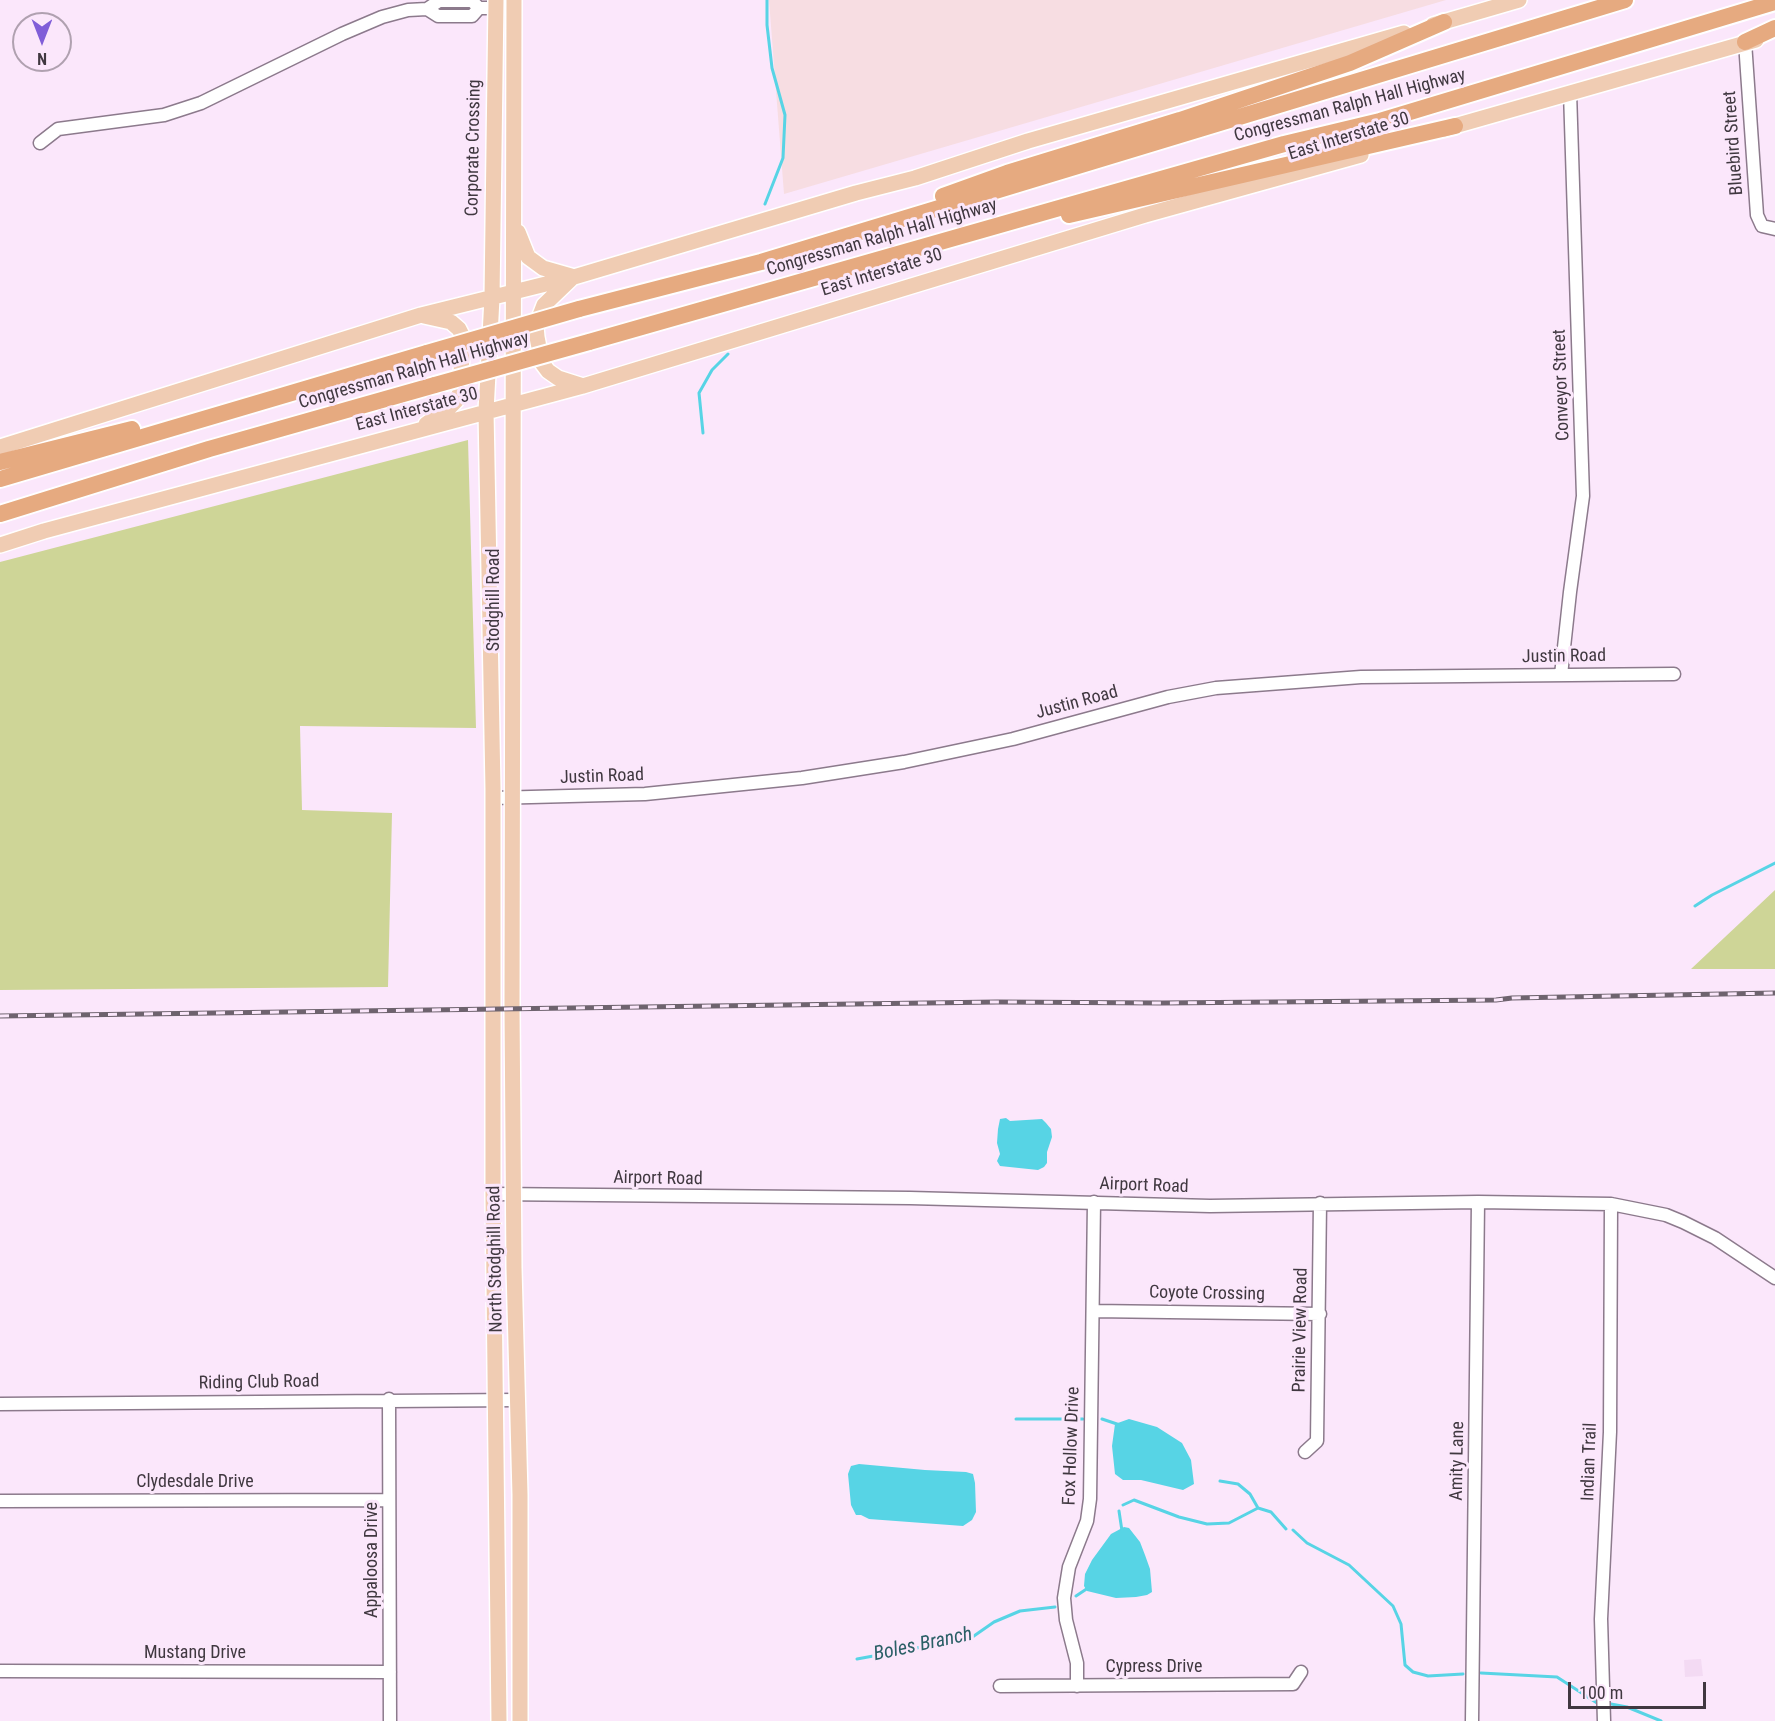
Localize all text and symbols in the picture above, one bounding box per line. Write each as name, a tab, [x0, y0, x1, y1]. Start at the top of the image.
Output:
north arrow	[12, 12, 72, 72]
text: N	[37, 49, 47, 68]
street label: Congressman Ralph Hall Highway	[1232, 65, 1468, 147]
street label: Corporate Crossing	[462, 79, 486, 217]
street label: Bluebird Street	[1720, 90, 1748, 196]
street label: East Interstate 30	[1286, 108, 1412, 166]
street label: Congressman Ralph Hall Highway	[764, 195, 1000, 281]
street label: East Interstate 30	[819, 244, 945, 302]
street label: Congressman Ralph Hall Highway	[296, 328, 532, 414]
street label: Conveyor Street	[1549, 329, 1575, 441]
street label: East Interstate 30	[354, 383, 480, 437]
street label: Stodghill Road	[483, 549, 505, 651]
street label: Justin Road	[1522, 645, 1606, 669]
street label: Justin Road	[1034, 682, 1120, 724]
street label: Justin Road	[560, 765, 644, 789]
street label: Airport Road	[613, 1167, 703, 1191]
street label: Airport Road	[1099, 1174, 1189, 1198]
street label: North Stodghill Road	[484, 1185, 508, 1333]
street label: Prairie View Road	[1289, 1267, 1313, 1393]
street label: Coyote Crossing	[1149, 1282, 1265, 1306]
street label: Riding Club Road	[198, 1371, 320, 1395]
street label: Fox Hollow Drive	[1059, 1386, 1085, 1506]
street label: Amity Lane	[1447, 1421, 1469, 1501]
street label: Indian Trail	[1578, 1422, 1602, 1502]
street label: Clydesdale Drive	[136, 1471, 254, 1493]
street label: Appaloosa Drive	[361, 1502, 383, 1618]
water label: Boles Branch	[871, 1623, 975, 1667]
street label: Mustang Drive	[144, 1642, 246, 1664]
street label: Cypress Drive	[1106, 1656, 1202, 1678]
scale bar	[1571, 1670, 1709, 1708]
text: 100 m	[1579, 1682, 1623, 1703]

